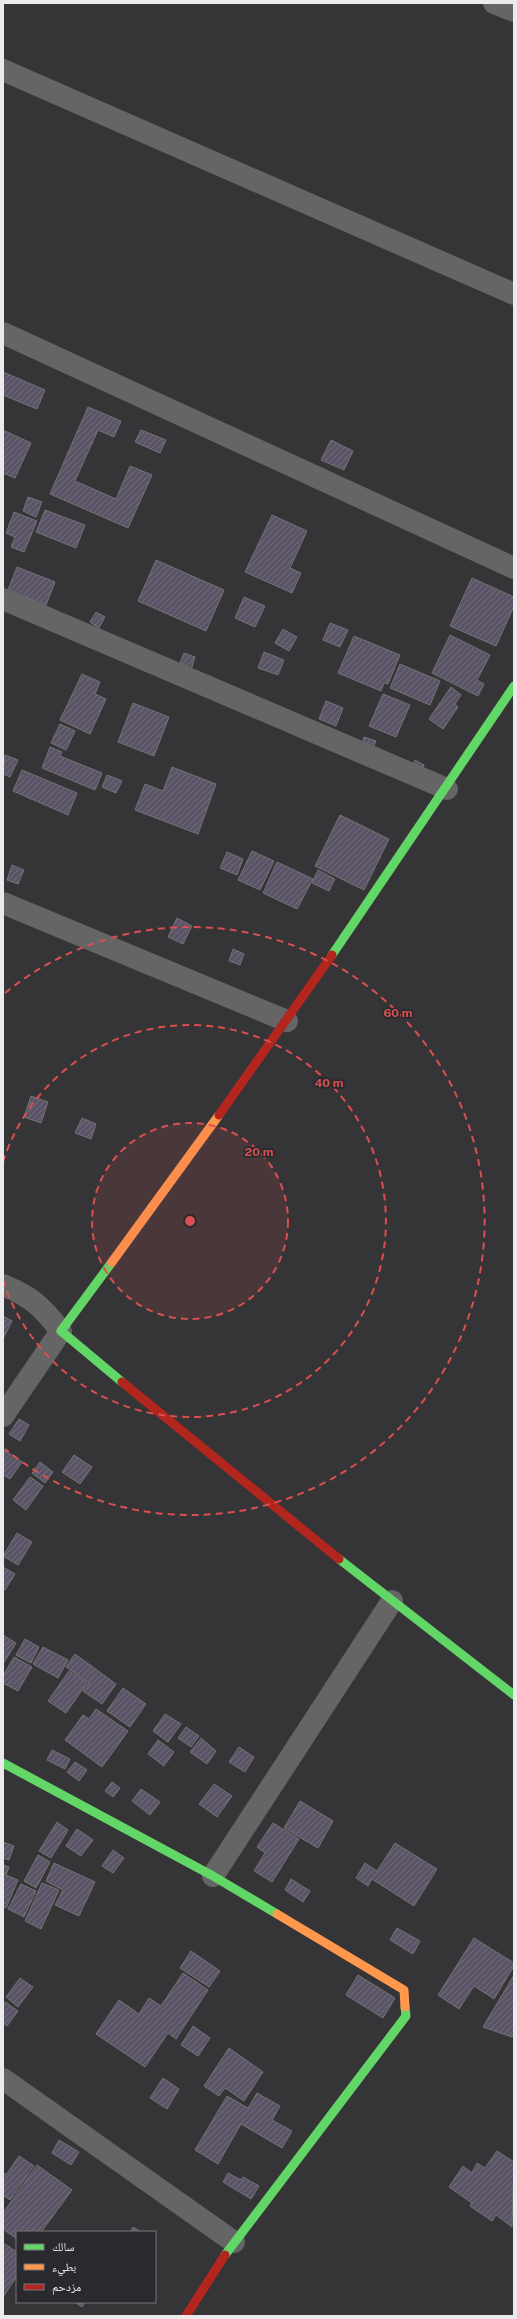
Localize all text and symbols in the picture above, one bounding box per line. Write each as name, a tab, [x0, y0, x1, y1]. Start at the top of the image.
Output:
text: 60 m	[383, 1006, 413, 1020]
text: 40 m	[314, 1076, 344, 1090]
text: 20 m	[245, 1145, 274, 1159]
centre of rings	[183, 1214, 197, 1228]
legend	[16, 2231, 156, 2303]
text: سالك	[52, 2240, 74, 2254]
text: بطيء	[52, 2260, 76, 2277]
text: مزدحم	[52, 2280, 81, 2295]

